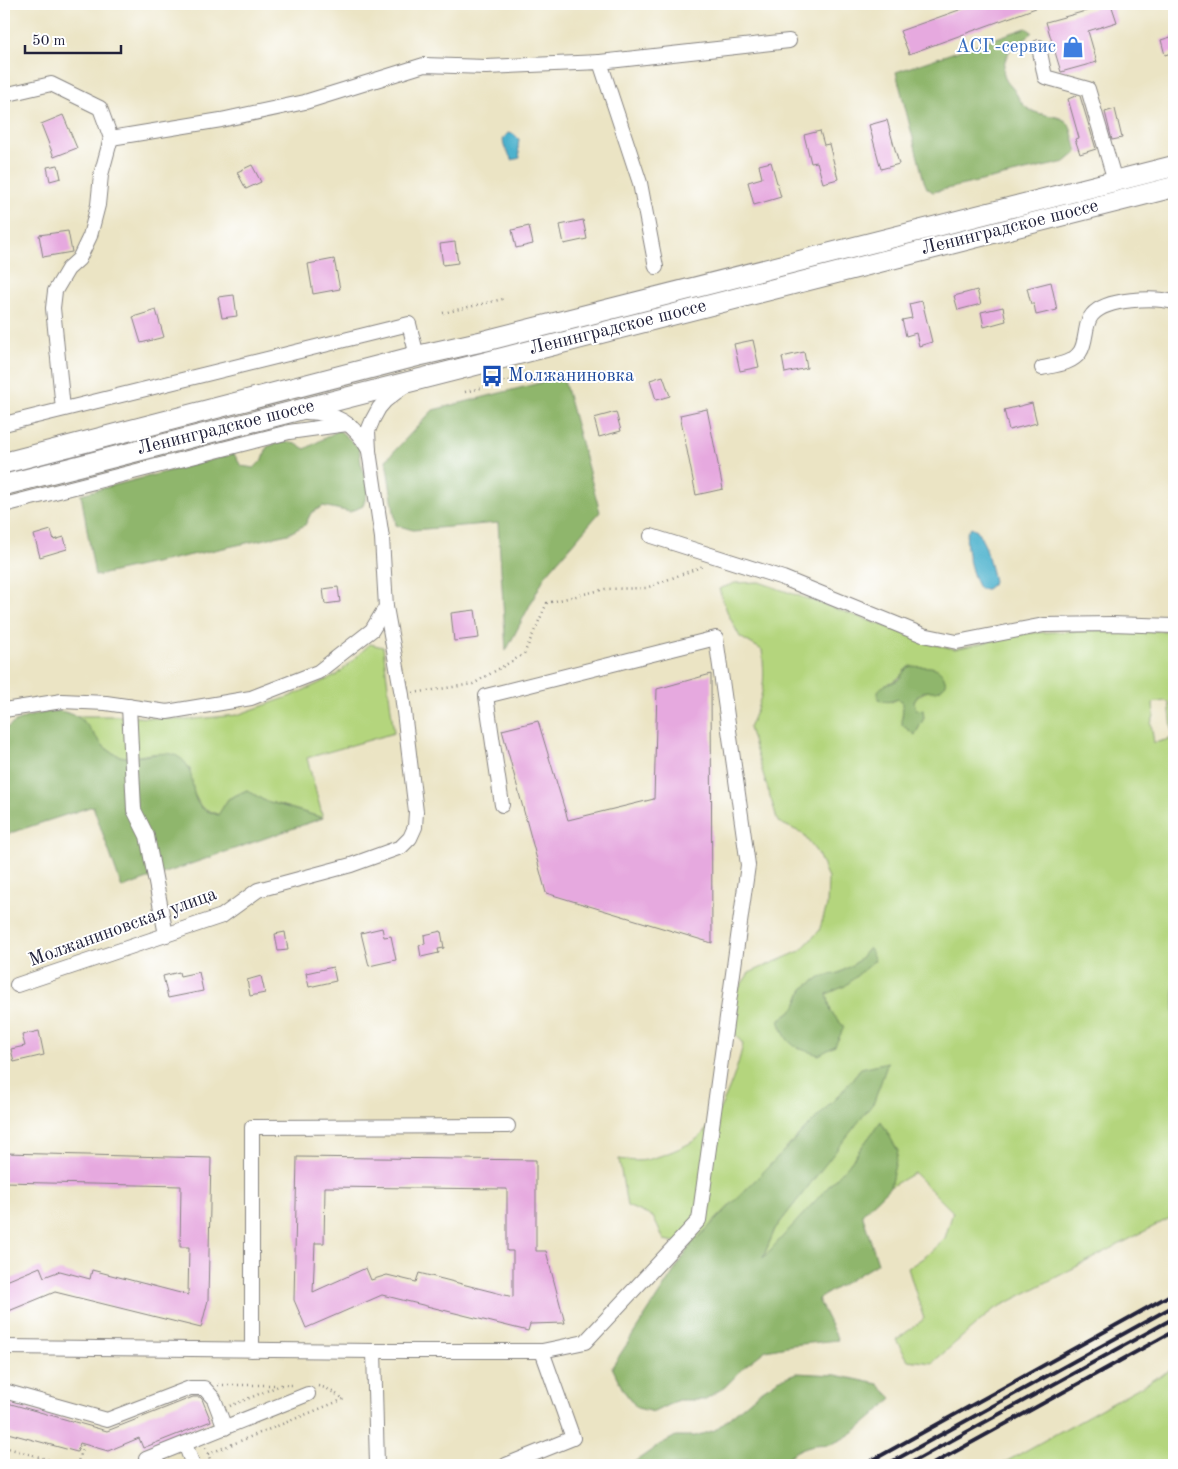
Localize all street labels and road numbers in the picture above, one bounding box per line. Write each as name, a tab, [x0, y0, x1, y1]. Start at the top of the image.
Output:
street label: Ленинградское шоссе	[919, 197, 1101, 259]
street label: Ленинградское шоссе	[527, 297, 709, 359]
street label: Ленинградское шоссе	[135, 397, 317, 459]
street label: Молжаниновская улица	[26, 885, 220, 971]

